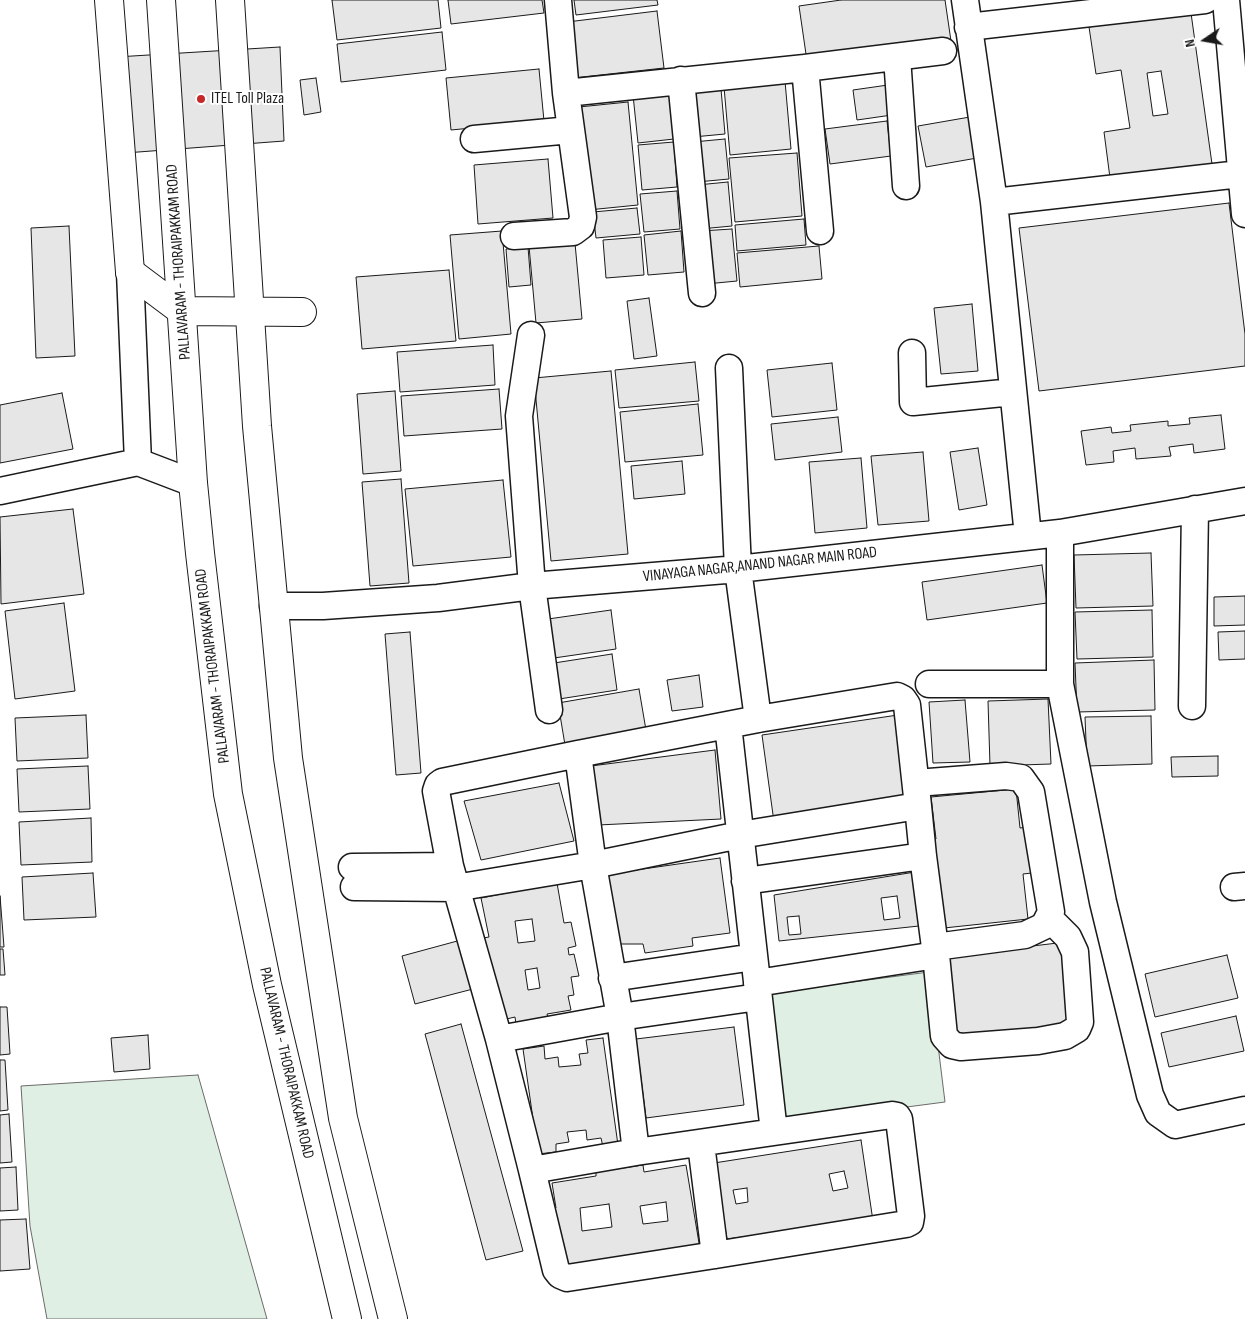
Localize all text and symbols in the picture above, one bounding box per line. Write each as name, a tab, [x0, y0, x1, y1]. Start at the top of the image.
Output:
north arrow	[1180, 15, 1230, 65]
text: N	[1181, 38, 1199, 49]
place label: ITEL Toll Plaza	[211, 89, 284, 109]
marker: ITEL Toll Plaza	[195, 93, 207, 105]
street label: PALLAVARAM - THORAIPAKKAM ROAD	[163, 164, 195, 360]
street label: VINAYAGA NAGAR,ANAND NAGAR MAIN ROAD	[642, 543, 878, 587]
street label: PALLAVARAM - THORAIPAKKAM ROAD	[192, 568, 234, 764]
street label: PALLAVARAM - THORAIPAKKAM ROAD	[255, 965, 317, 1161]

